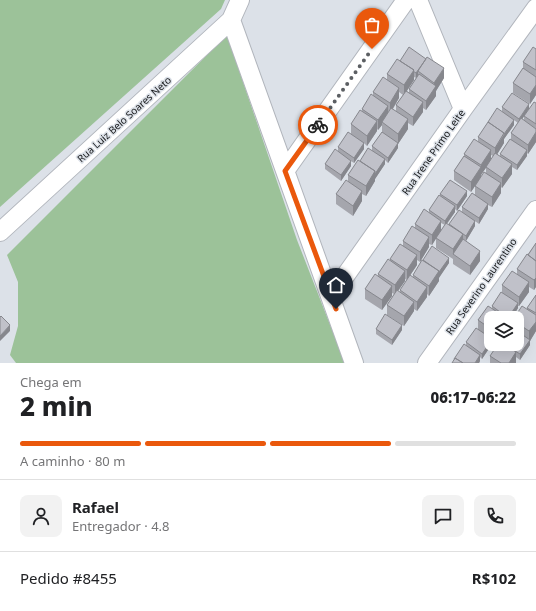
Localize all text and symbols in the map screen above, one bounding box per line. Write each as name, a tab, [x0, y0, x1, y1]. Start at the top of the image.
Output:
pin	[355, 8, 389, 49]
icon: bag	[361, 14, 383, 36]
street label: Rua Luiz Belo Soares Neto	[74, 73, 174, 165]
courier	[298, 105, 338, 145]
street label: Rua Irene Primo Leite	[398, 106, 468, 198]
icon: bike	[307, 114, 329, 136]
street label: Rua Severino Laurentino	[442, 235, 520, 337]
pin	[319, 268, 353, 309]
icon: home	[325, 274, 347, 296]
map controls	[484, 311, 524, 351]
button: layers	[484, 311, 524, 351]
text: Chega em	[20, 373, 82, 391]
text: 06:17–06:22	[431, 387, 516, 407]
text: 2 min	[20, 388, 93, 424]
text: A caminho · 80 m	[20, 452, 125, 470]
button: person	[20, 495, 62, 537]
button: chat	[422, 495, 464, 537]
button: phone	[474, 495, 516, 537]
text: Rafael	[72, 497, 119, 517]
text: Entregador · 4.8	[72, 517, 170, 535]
text: Pedido #8455	[20, 568, 117, 588]
text: R$102	[472, 568, 516, 588]

